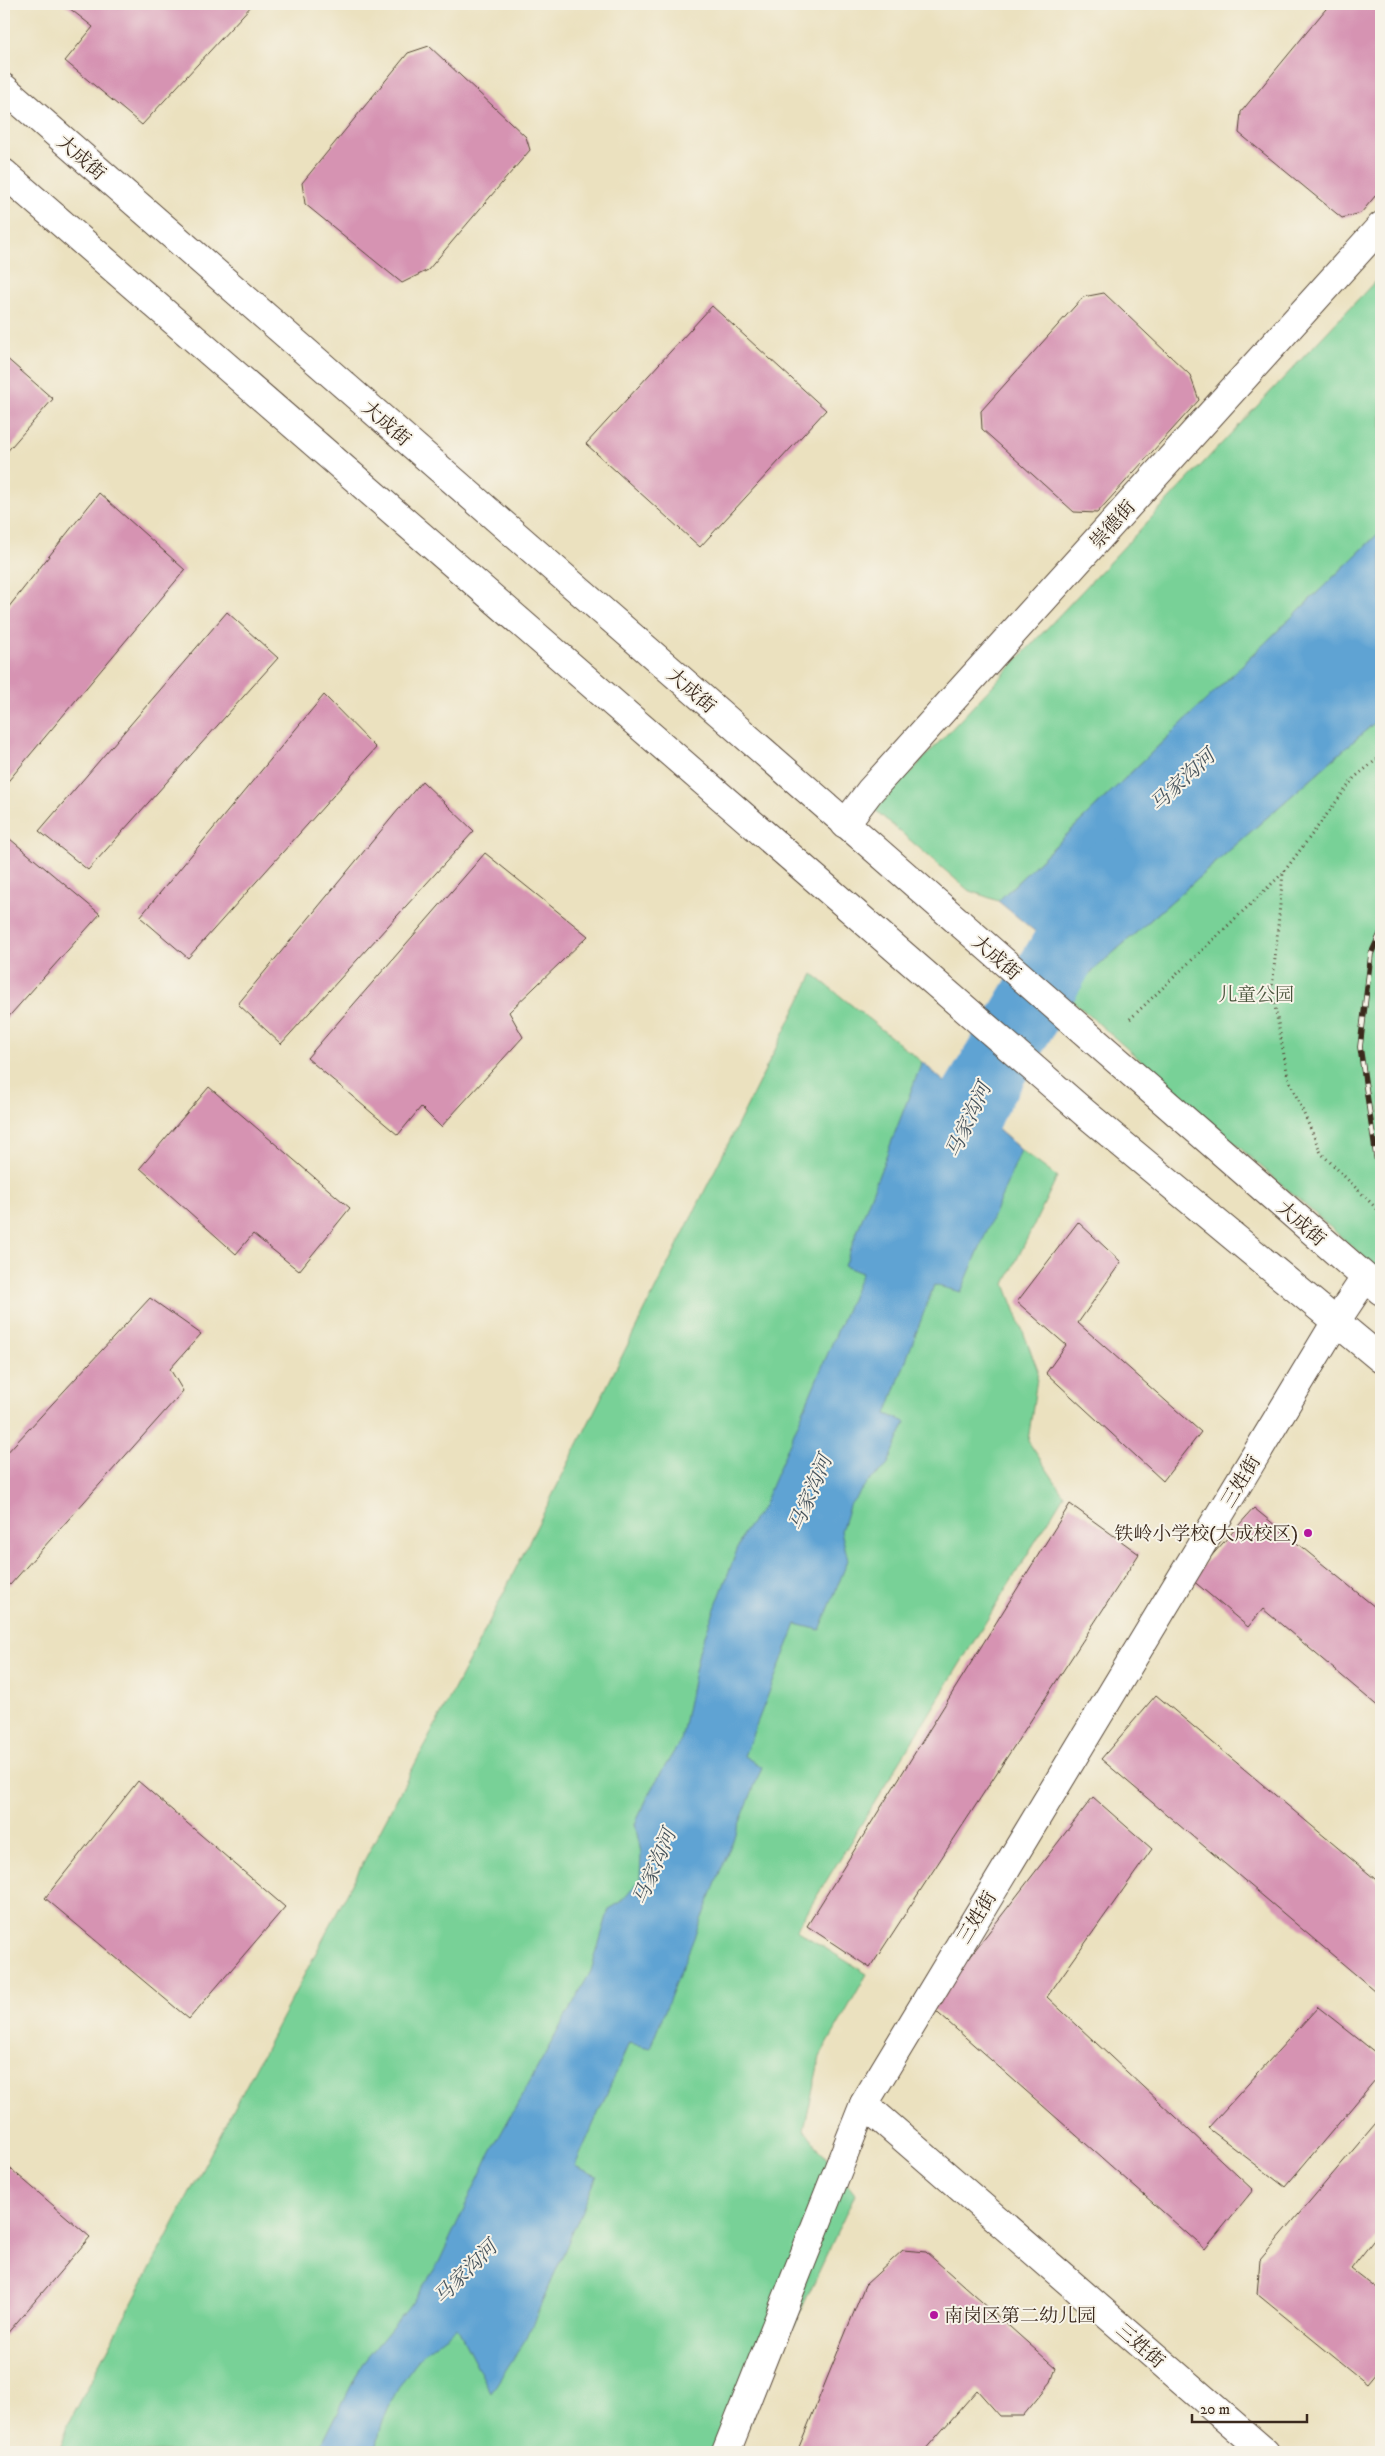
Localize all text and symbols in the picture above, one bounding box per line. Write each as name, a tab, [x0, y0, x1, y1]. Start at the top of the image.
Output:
street label: 大成街	[52, 131, 110, 186]
street label: 大成街	[357, 397, 415, 452]
street label: 崇德街	[1085, 496, 1141, 554]
street label: 大成街	[662, 664, 720, 719]
water label: 马家沟河	[1145, 743, 1223, 818]
street label: 大成街	[967, 931, 1025, 986]
park label: 儿童公园	[1218, 984, 1294, 1007]
water label: 马家沟河	[941, 1076, 999, 1162]
street label: 大成街	[1272, 1197, 1330, 1252]
water label: 马家沟河	[784, 1449, 840, 1535]
street label: 三姓街	[1217, 1451, 1266, 1512]
place label: 铁岭小学校(大成校区)	[1114, 1523, 1298, 1546]
marker: 铁岭小学校(大成校区)	[1302, 1527, 1314, 1539]
water label: 马家沟河	[628, 1823, 684, 1909]
street label: 三姓街	[953, 1887, 1002, 1948]
water label: 马家沟河	[429, 2234, 505, 2310]
place label: 南岗区第二幼儿园	[944, 2305, 1096, 2328]
marker: 南岗区第二幼儿园	[928, 2309, 940, 2321]
street label: 三姓街	[1111, 2319, 1169, 2374]
scale bar	[1192, 2391, 1308, 2423]
text: 20 m	[1200, 2400, 1230, 2419]

